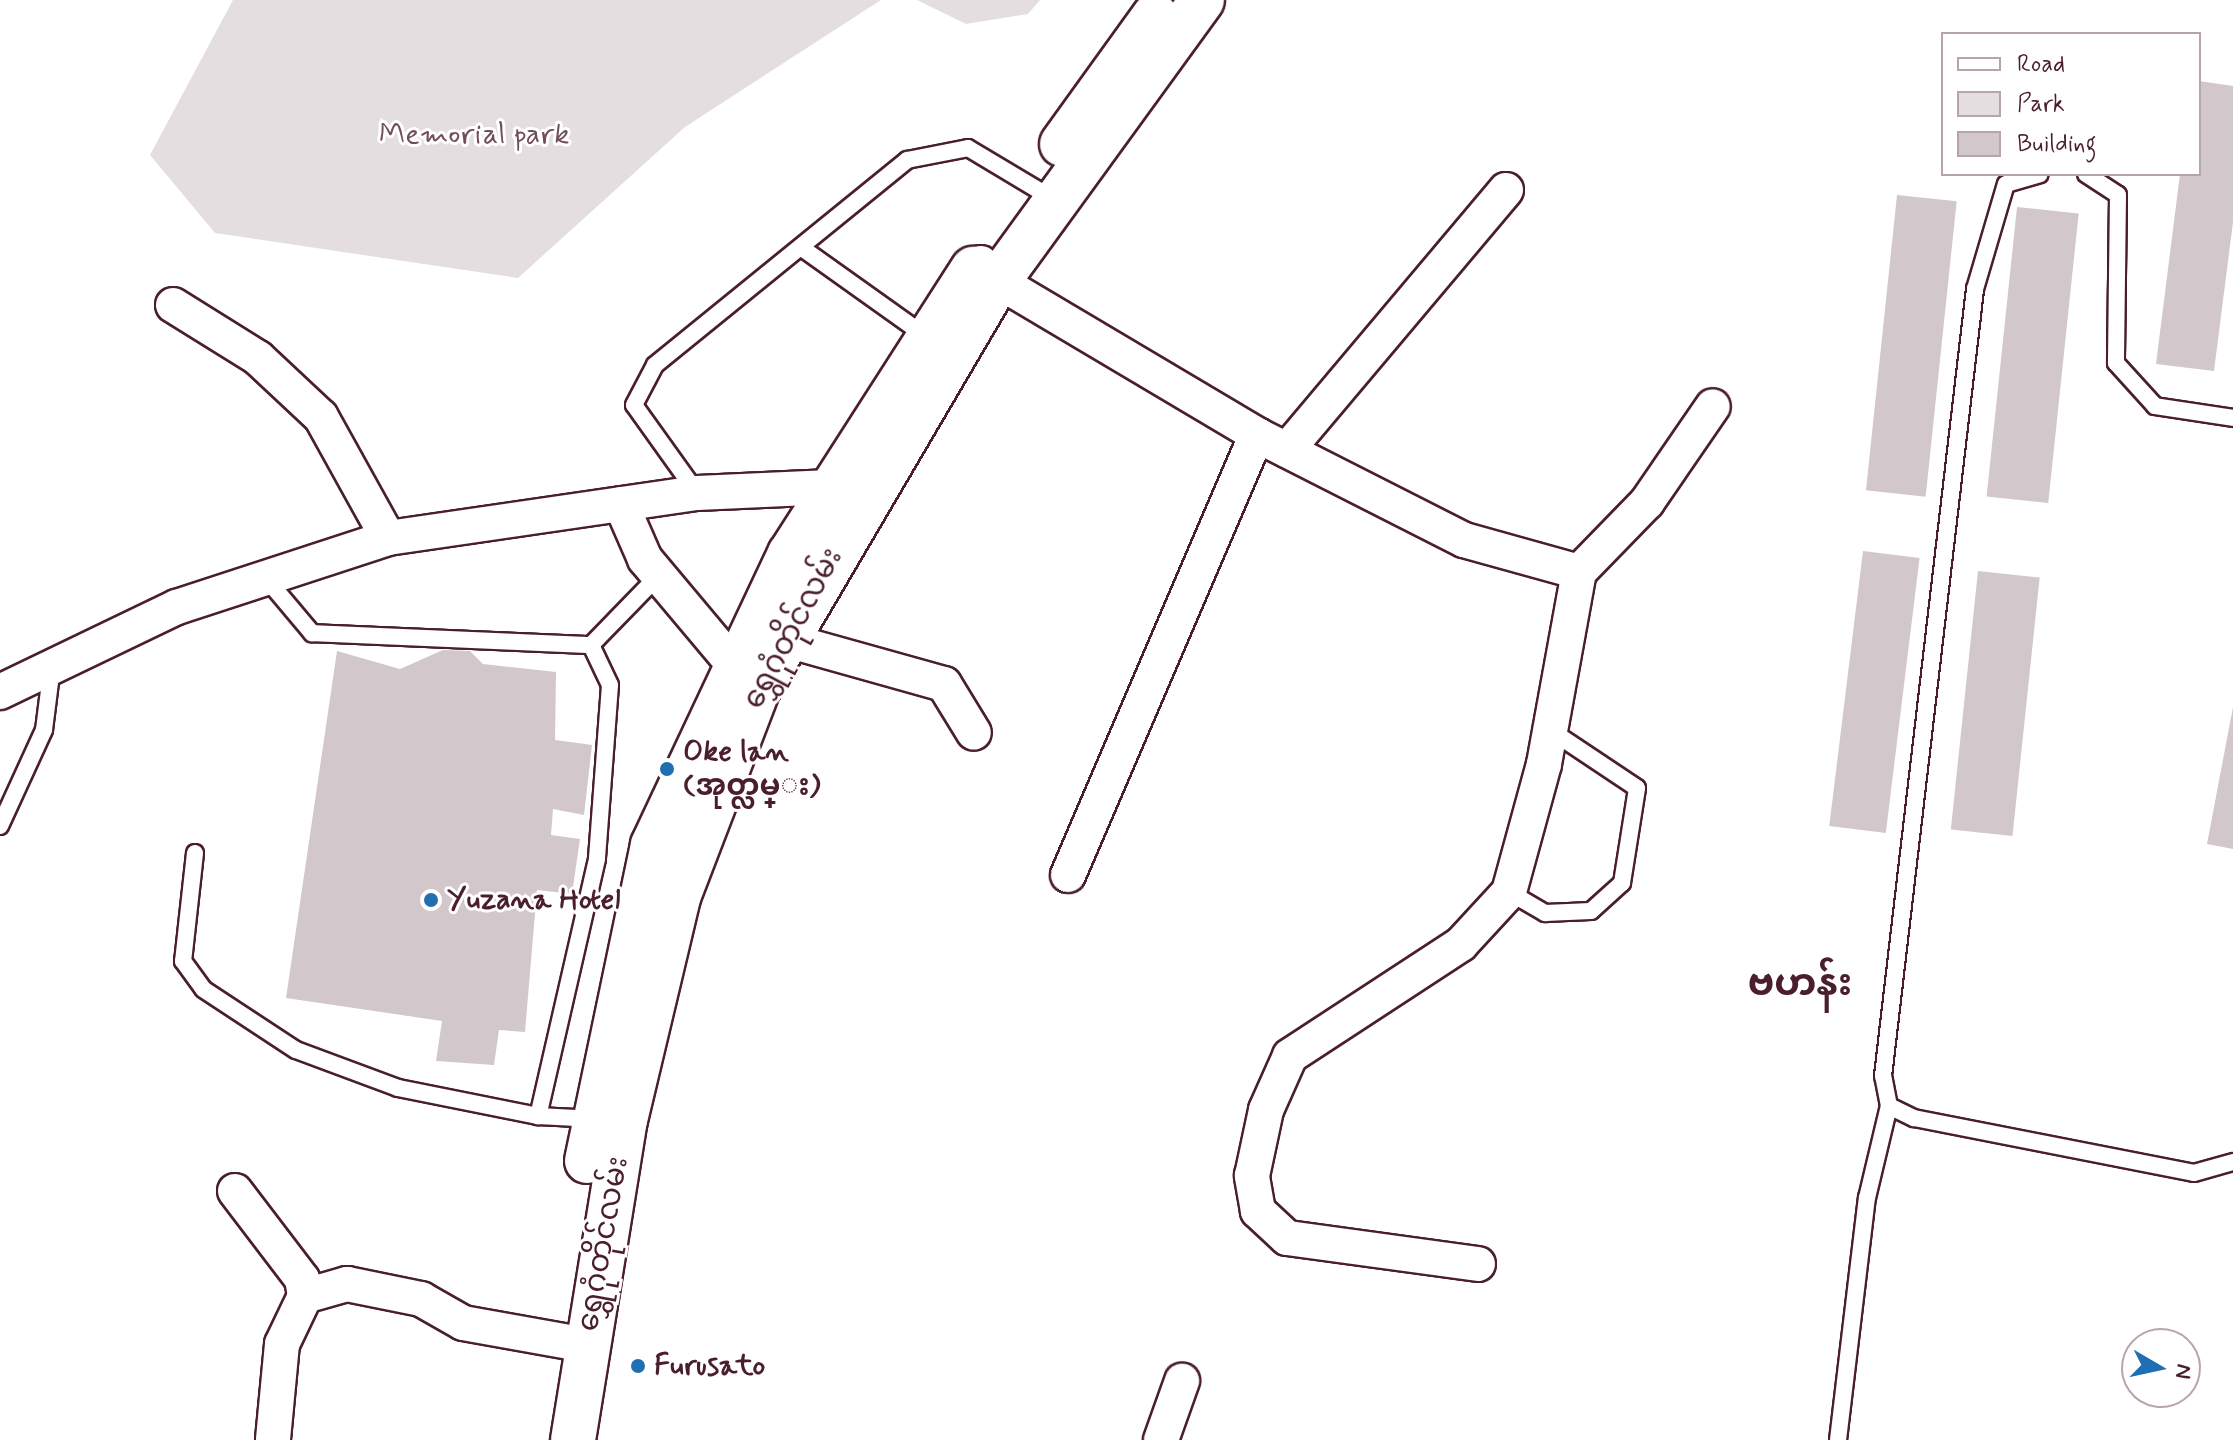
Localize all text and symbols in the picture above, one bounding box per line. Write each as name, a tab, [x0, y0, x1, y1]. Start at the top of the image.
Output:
legend	[1941, 32, 2201, 176]
text: Road	[2017, 49, 2065, 80]
text: Park	[2017, 89, 2065, 120]
park label: Memorial park	[379, 117, 569, 153]
text: Building	[2017, 129, 2097, 160]
street label: ရွှေဂုံတိုင်လမ်း	[737, 542, 851, 716]
place label: Oke lan (အုတ္လမ္း)	[683, 734, 820, 804]
marker: Oke lan (အုတ္လမ္း)	[658, 760, 676, 778]
place label: Yuzana Hotel	[447, 882, 620, 918]
marker: Yuzana Hotel	[422, 891, 440, 909]
district label: ဗဟန်း	[1748, 962, 1852, 1008]
street label: ရွှေဂုံတိုင်လမ်း	[571, 1154, 637, 1334]
north arrow	[2121, 1328, 2201, 1408]
place label: Furusato	[654, 1348, 765, 1384]
marker: Furusato	[629, 1357, 647, 1375]
text: N	[2168, 1362, 2198, 1381]

